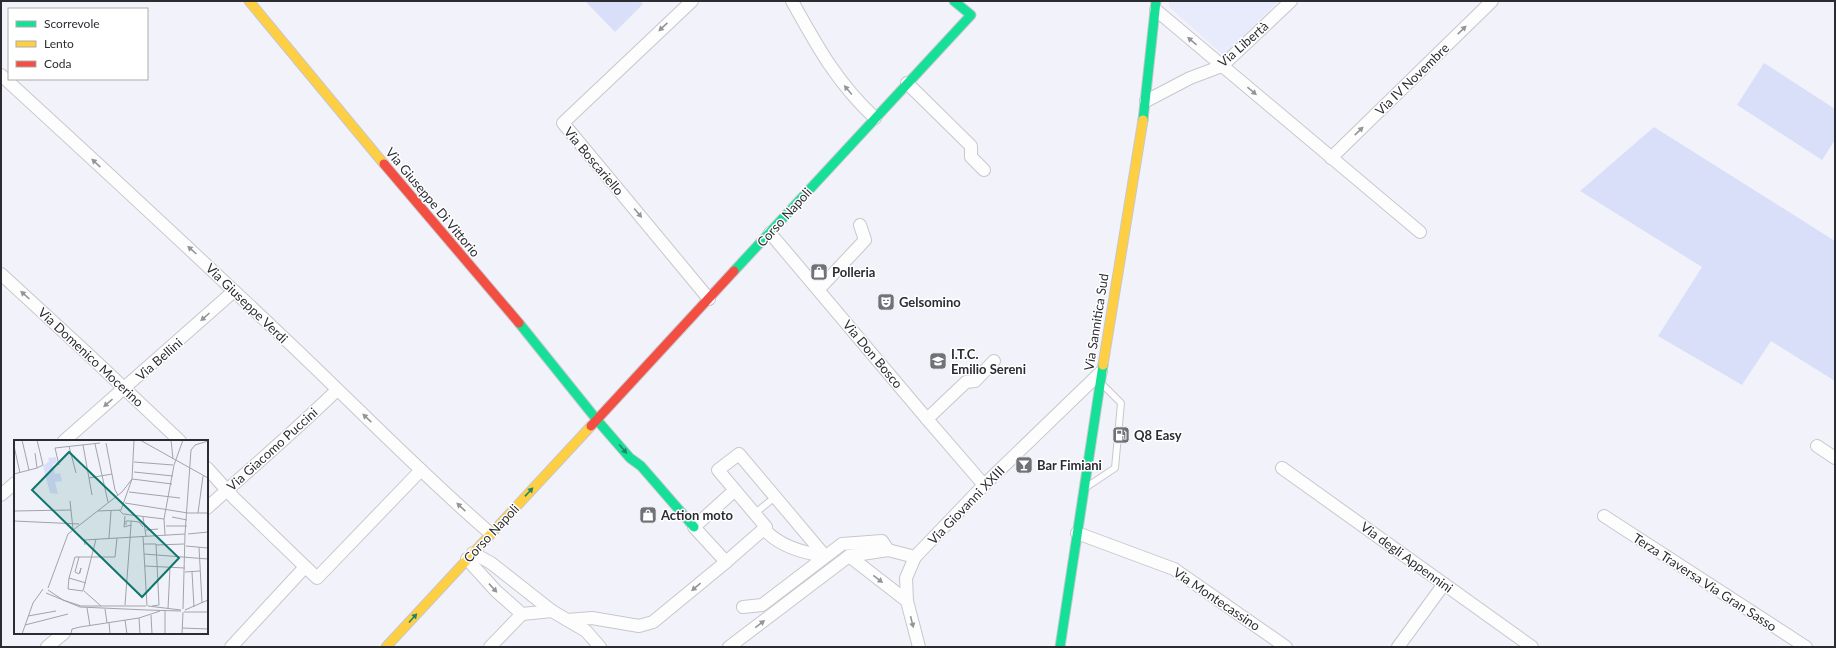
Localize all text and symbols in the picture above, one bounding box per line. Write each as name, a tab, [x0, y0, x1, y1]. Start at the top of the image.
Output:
legend	[8, 8, 148, 80]
text: Scorrevole	[44, 16, 100, 31]
street label: Via Libertà	[1215, 18, 1271, 70]
one-way arrow	[658, 23, 669, 32]
one-way arrow	[1457, 25, 1467, 35]
text: Lento	[44, 36, 74, 51]
one-way arrow	[1187, 36, 1198, 45]
street label: Via IV Novembre	[1372, 40, 1452, 118]
text: Coda	[44, 56, 71, 71]
one-way arrow	[843, 85, 852, 96]
one-way arrow	[1247, 86, 1257, 95]
street label: Via Boscariello	[561, 124, 627, 198]
one-way arrow	[1354, 126, 1364, 136]
street label: Via Giuseppe Di Vittorio	[383, 144, 483, 260]
one-way arrow	[91, 158, 101, 168]
street label: Corso Napoli	[753, 184, 815, 250]
one-way arrow	[633, 208, 642, 218]
one-way arrow	[187, 246, 198, 255]
street label: Via Giuseppe Verdi	[203, 260, 291, 346]
shop icon: Polleria	[809, 262, 829, 282]
place label: Polleria	[832, 264, 875, 280]
street label: Via Sannitica Sud	[1080, 272, 1112, 372]
one-way arrow	[19, 291, 30, 300]
theatre icon: Gelsomino	[876, 292, 896, 312]
place label: Gelsomino	[899, 294, 961, 310]
street label: Via Domenico Mocerino	[35, 304, 147, 410]
one-way arrow	[201, 312, 210, 321]
street label: Via Don Bosco	[840, 317, 906, 391]
street label: Via Bellini	[132, 334, 186, 384]
place label: I.T.C. Emilio Sereni	[951, 346, 1026, 377]
school or university icon: I.T.C. Emilio Sereni	[928, 351, 948, 371]
one-way arrow	[103, 399, 113, 408]
street label: Via Giacomo Puccini	[223, 404, 321, 494]
one-way arrow	[362, 413, 372, 423]
fuel station icon: Q8 Easy	[1111, 425, 1131, 445]
place label: Q8 Easy	[1134, 427, 1182, 443]
inset map	[14, 440, 208, 634]
one-way arrow	[618, 444, 627, 455]
bar icon: Bar Fimiani	[1014, 455, 1034, 475]
place label: Bar Fimiani	[1037, 457, 1102, 473]
street label: Via Giovanni XXIII	[924, 462, 1008, 548]
one-way arrow	[525, 487, 534, 497]
street label: Corso Napoli	[460, 500, 522, 566]
one-way arrow	[456, 503, 466, 512]
shop icon: Action moto	[638, 505, 658, 525]
place label: Action moto	[660, 507, 733, 523]
street label: Via degli Appennini	[1358, 518, 1456, 596]
street label: Terza Traversa Via Gran Sasso	[1630, 530, 1780, 634]
street label: Via Montecassino	[1171, 564, 1263, 634]
one-way arrow	[873, 575, 884, 583]
one-way arrow	[690, 582, 701, 591]
one-way arrow	[489, 583, 498, 593]
one-way arrow	[408, 613, 418, 623]
one-way arrow	[909, 616, 915, 628]
one-way arrow	[755, 619, 766, 628]

